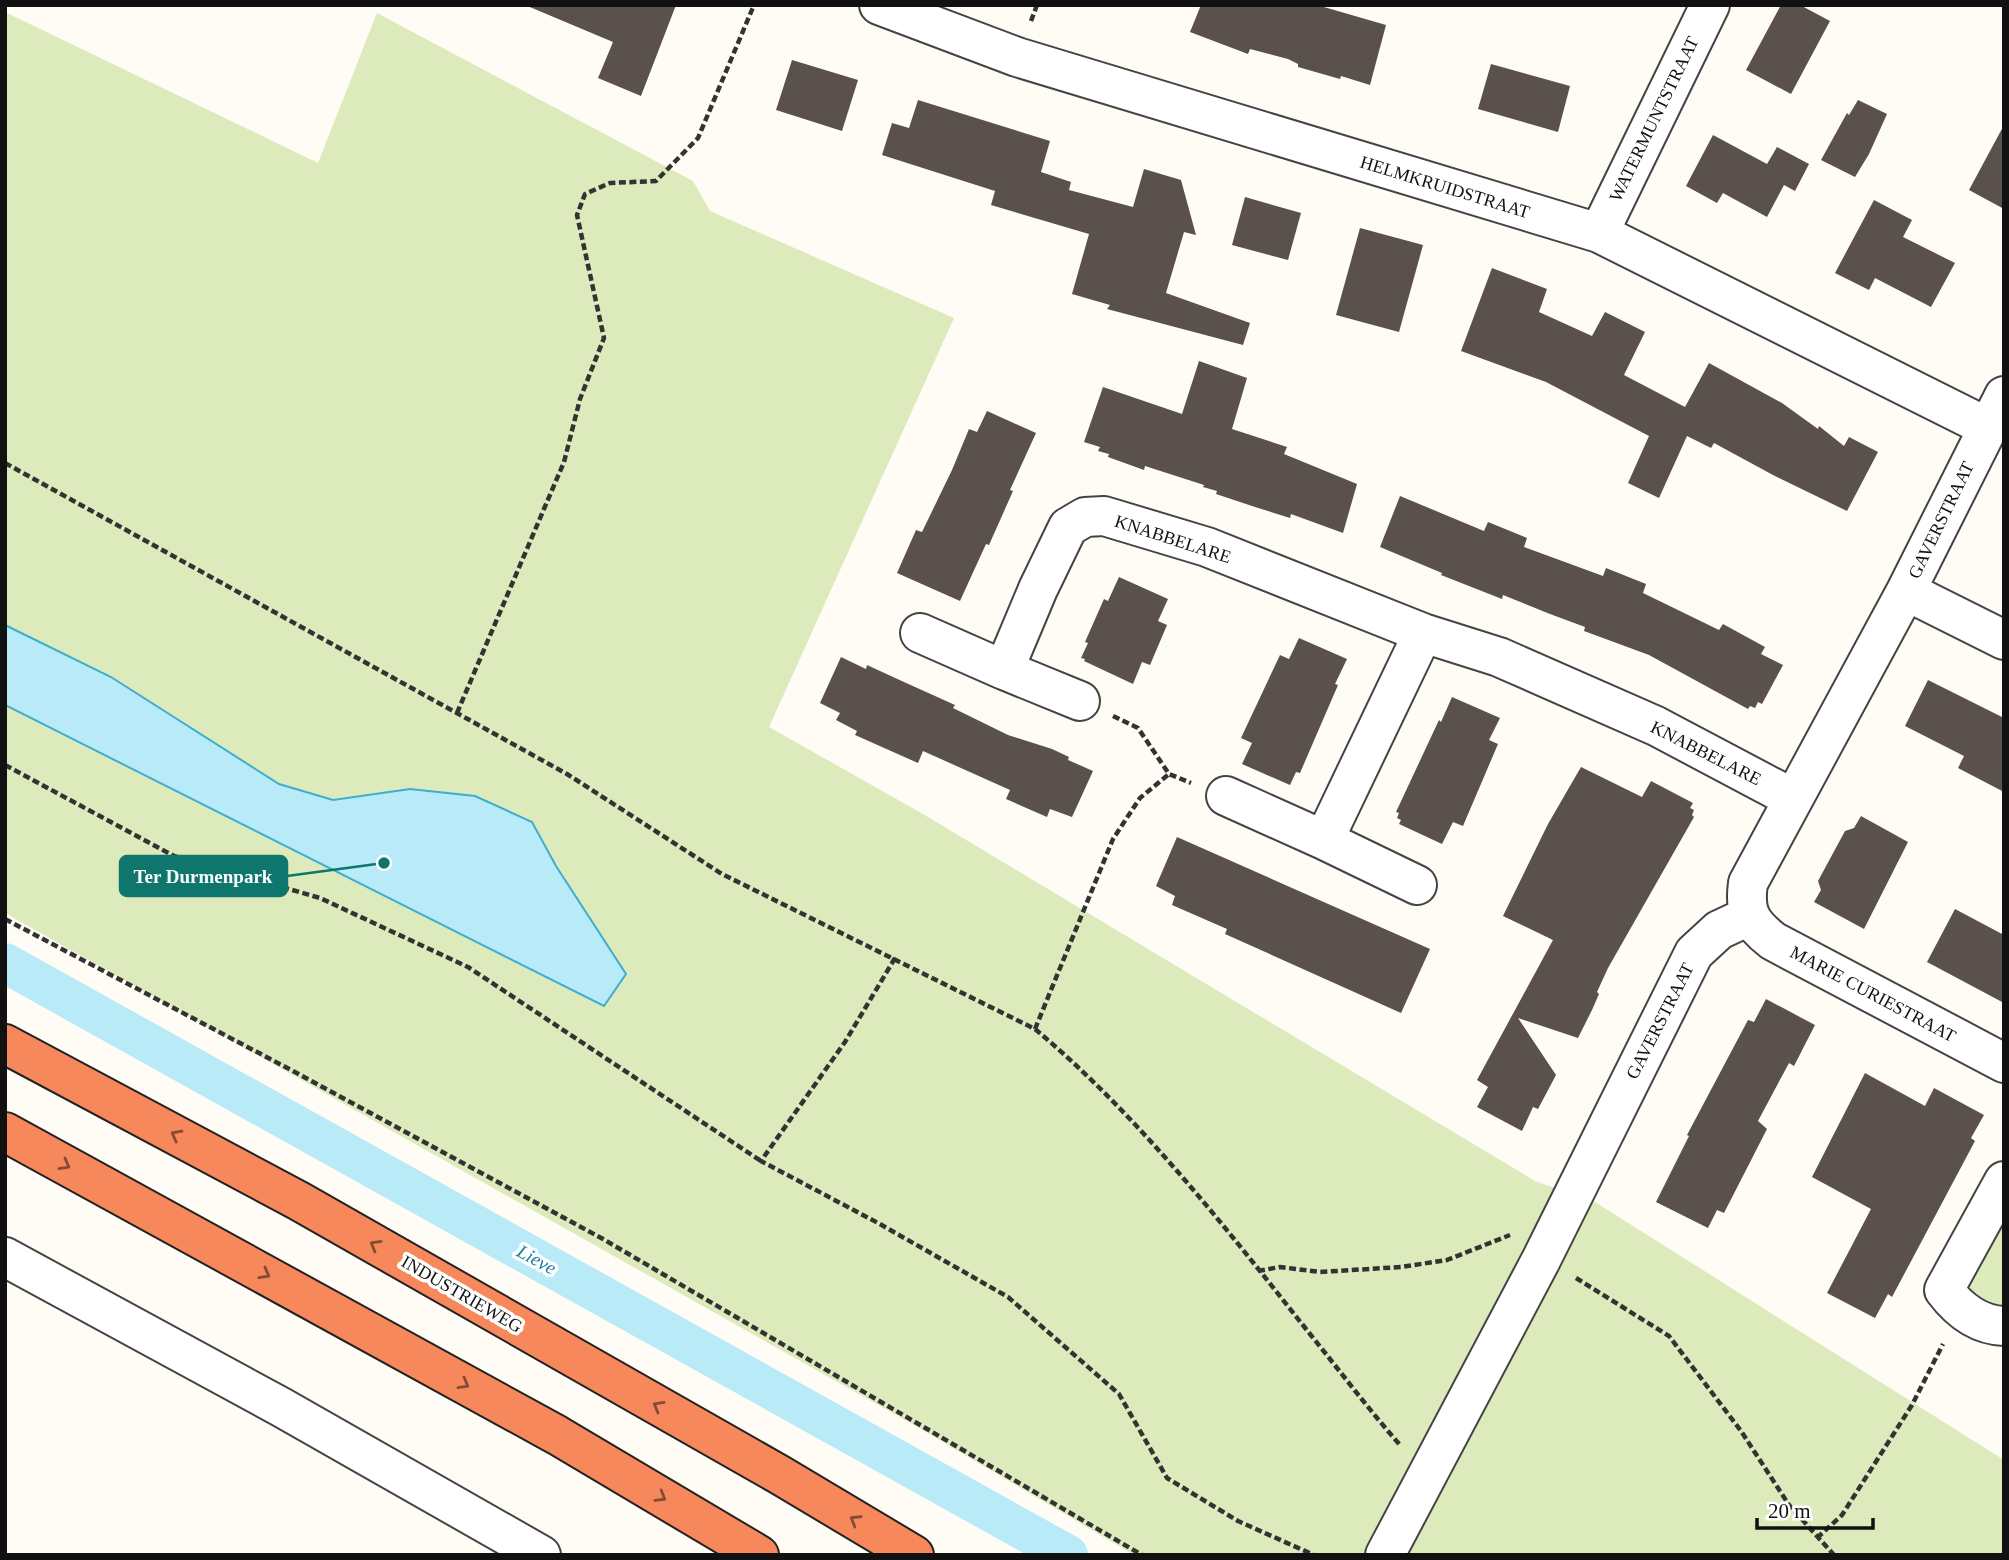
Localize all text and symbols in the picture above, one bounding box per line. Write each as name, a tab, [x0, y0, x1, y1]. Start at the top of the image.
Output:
street label: WATERMUNTSTRAAT	[1605, 33, 1703, 205]
street label: HELMKRUIDSTRAAT	[1358, 152, 1532, 222]
street label: GAVERSTRAAT	[1904, 458, 1978, 582]
street label: KNABBELARE	[1112, 511, 1234, 567]
street label: KNABBELARE	[1648, 717, 1764, 789]
callout: Ter Durmenpark	[120, 856, 287, 896]
text: Ter Durmenpark	[134, 866, 273, 887]
street label: MARIE CURIESTRAAT	[1787, 942, 1959, 1046]
street label: GAVERSTRAAT	[1622, 960, 1698, 1082]
one-way arrow	[171, 1130, 183, 1144]
one-way arrow	[58, 1157, 70, 1170]
one-way arrow	[370, 1240, 383, 1253]
water label: Lieve	[513, 1240, 560, 1279]
street label: INDUSTRIEWEG	[398, 1251, 526, 1337]
one-way arrow	[257, 1266, 270, 1279]
one-way arrow	[457, 1376, 469, 1389]
one-way arrow	[653, 1401, 666, 1414]
scale bar	[1757, 1486, 1872, 1530]
one-way arrow	[654, 1489, 667, 1502]
text: 20 m	[1768, 1499, 1811, 1523]
one-way arrow	[850, 1515, 863, 1528]

